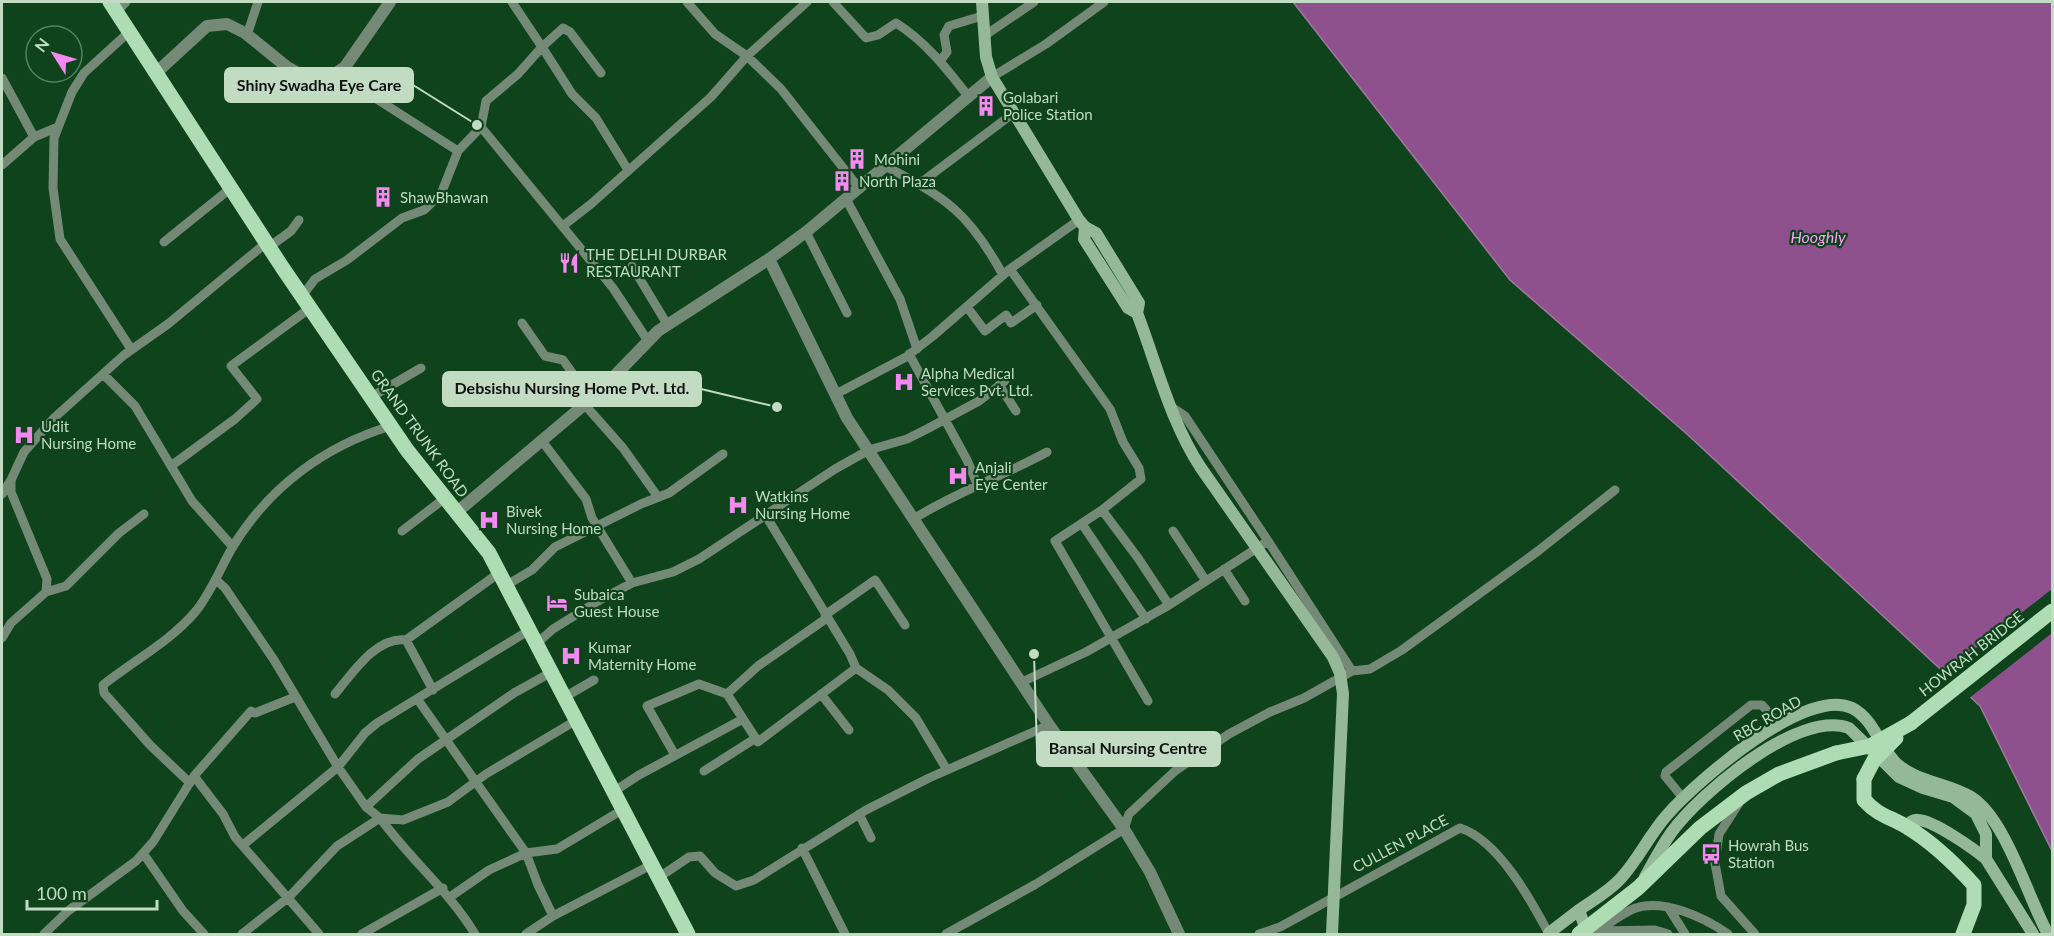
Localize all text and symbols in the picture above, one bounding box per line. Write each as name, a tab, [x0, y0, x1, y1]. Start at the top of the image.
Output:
north arrow	[24, 24, 84, 84]
text: N	[30, 34, 53, 55]
callout: Shiny Swadha Eye Care	[225, 68, 413, 102]
text: Shiny Swadha Eye Care	[237, 75, 402, 94]
place label: Golabari Police Station	[1003, 88, 1093, 123]
building icon: Golabari Police Station	[974, 94, 998, 118]
building icon: Mohini	[845, 147, 869, 171]
place label: Mohini	[874, 150, 920, 168]
building icon: North Plaza	[830, 169, 854, 193]
place label: North Plaza	[859, 172, 936, 190]
building icon: ShawBhawan	[371, 185, 395, 209]
place label: ShawBhawan	[400, 188, 488, 206]
water label: Hooghly	[1790, 227, 1846, 246]
place label: THE DELHI DURBAR RESTAURANT	[586, 245, 728, 280]
restaurant icon: THE DELHI DURBAR RESTAURANT	[557, 251, 581, 275]
place label: Alpha Medical Services Pvt. Ltd.	[921, 364, 1033, 399]
street label: GRAND TRUNK ROAD	[368, 365, 472, 501]
hospital icon: Alpha Medical Services Pvt. Ltd.	[892, 370, 916, 394]
callout: Debsishu Nursing Home Pvt. Ltd.	[443, 372, 701, 406]
text: Debsishu Nursing Home Pvt. Ltd.	[455, 378, 690, 397]
place label: Udit Nursing Home	[41, 417, 136, 452]
hospital icon: Udit Nursing Home	[12, 423, 36, 447]
place label: Anjali Eye Center	[975, 458, 1048, 493]
hospital icon: Anjali Eye Center	[946, 464, 970, 488]
place label: Watkins Nursing Home	[755, 487, 850, 522]
hospital icon: Watkins Nursing Home	[726, 493, 750, 517]
place label: Bivek Nursing Home	[506, 502, 601, 537]
hospital icon: Bivek Nursing Home	[477, 508, 501, 532]
place label: Subaica Guest House	[574, 585, 659, 620]
hotel icon: Subaica Guest House	[545, 591, 569, 615]
street label: HOWRAH BRIDGE	[1915, 607, 2027, 699]
place label: Kumar Maternity Home	[588, 638, 696, 673]
hospital icon: Kumar Maternity Home	[559, 644, 583, 668]
street label: RBC ROAD	[1730, 691, 1804, 745]
callout: Bansal Nursing Centre	[1037, 732, 1220, 766]
text: Bansal Nursing Centre	[1049, 738, 1208, 757]
street label: CULLEN PLACE	[1349, 810, 1451, 876]
place label: Howrah Bus Station	[1728, 836, 1809, 871]
bus stop icon: Howrah Bus Station	[1699, 842, 1723, 866]
scale bar	[27, 873, 158, 911]
text: 100 m	[36, 882, 87, 904]

